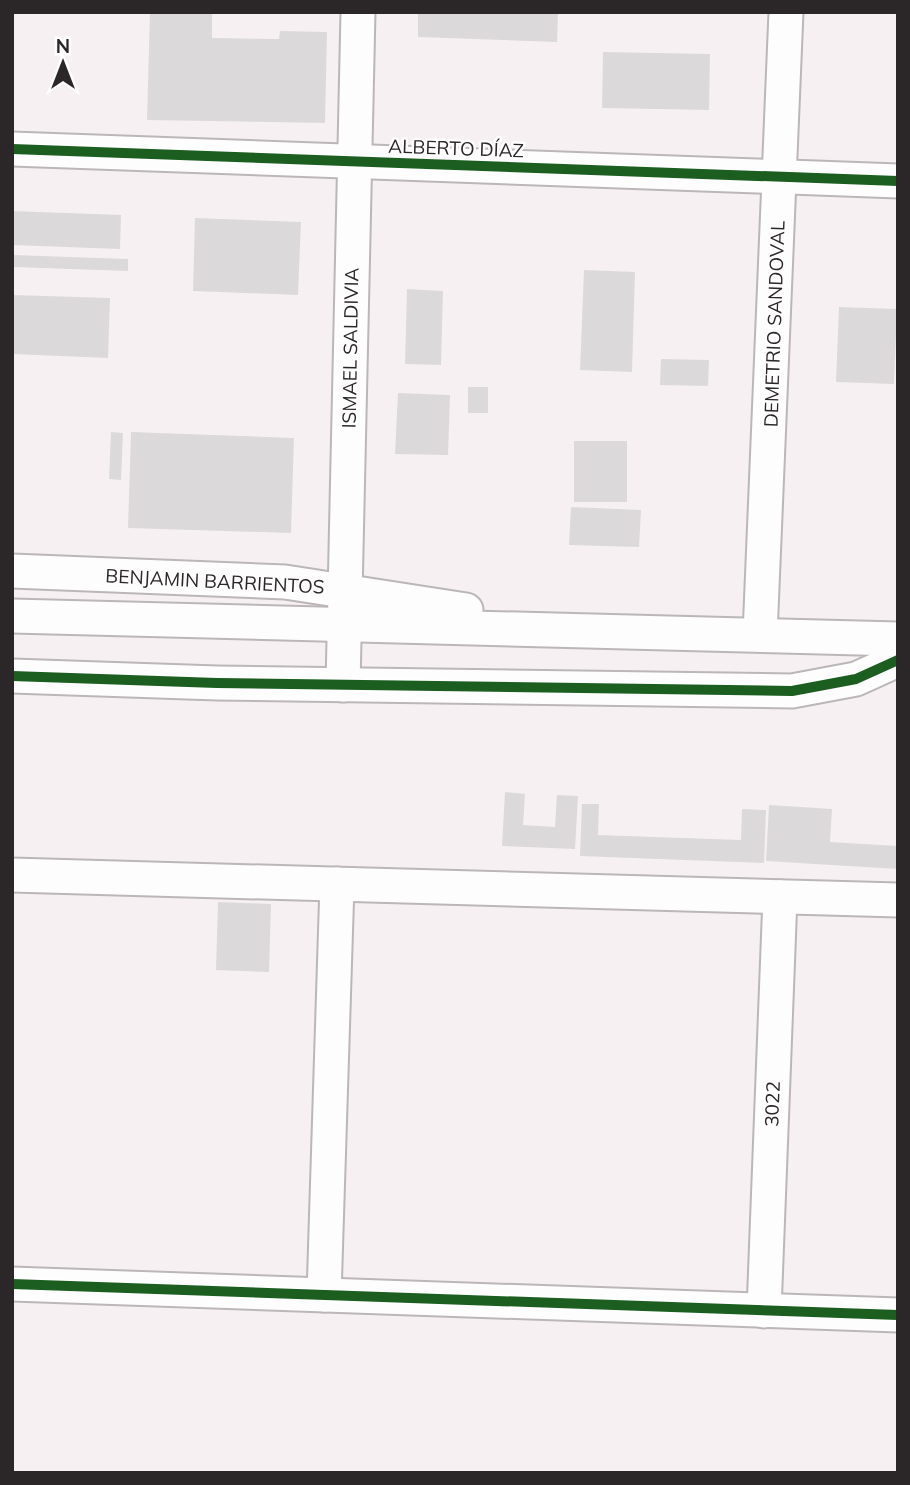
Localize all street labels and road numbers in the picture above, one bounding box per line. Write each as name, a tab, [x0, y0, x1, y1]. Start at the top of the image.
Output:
street label: ALBERTO DÍAZ	[388, 134, 524, 162]
street label: DEMETRIO SANDOVAL	[758, 220, 790, 428]
street label: ISMAEL SALDIVIA	[337, 267, 363, 429]
street label: BENJAMIN BARRIENTOS	[105, 563, 325, 599]
street label: 3022	[759, 1081, 785, 1127]

